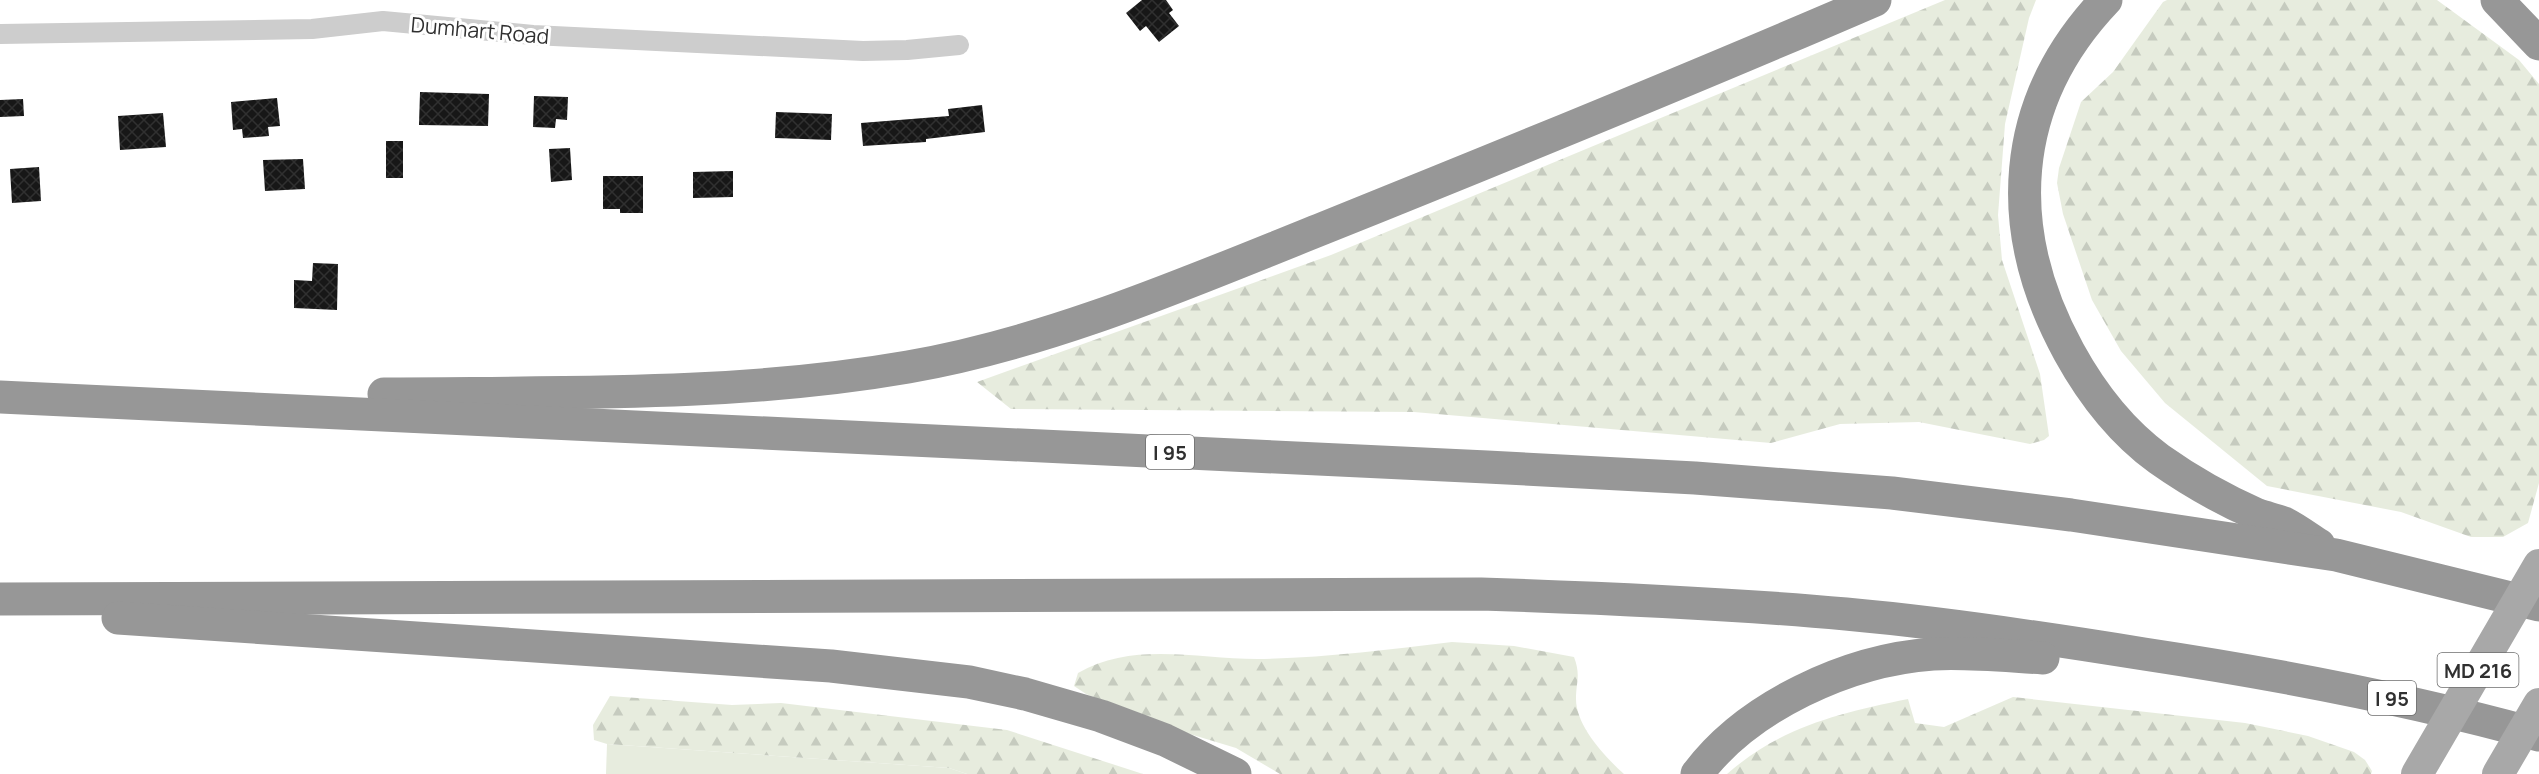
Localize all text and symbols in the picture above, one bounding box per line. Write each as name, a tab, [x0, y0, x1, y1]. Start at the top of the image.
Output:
street label: Dumhart Road	[410, 10, 550, 50]
road number: I 95	[1146, 435, 1194, 469]
road number: MD 216	[2438, 653, 2518, 687]
road number: I 95	[2368, 681, 2416, 715]

